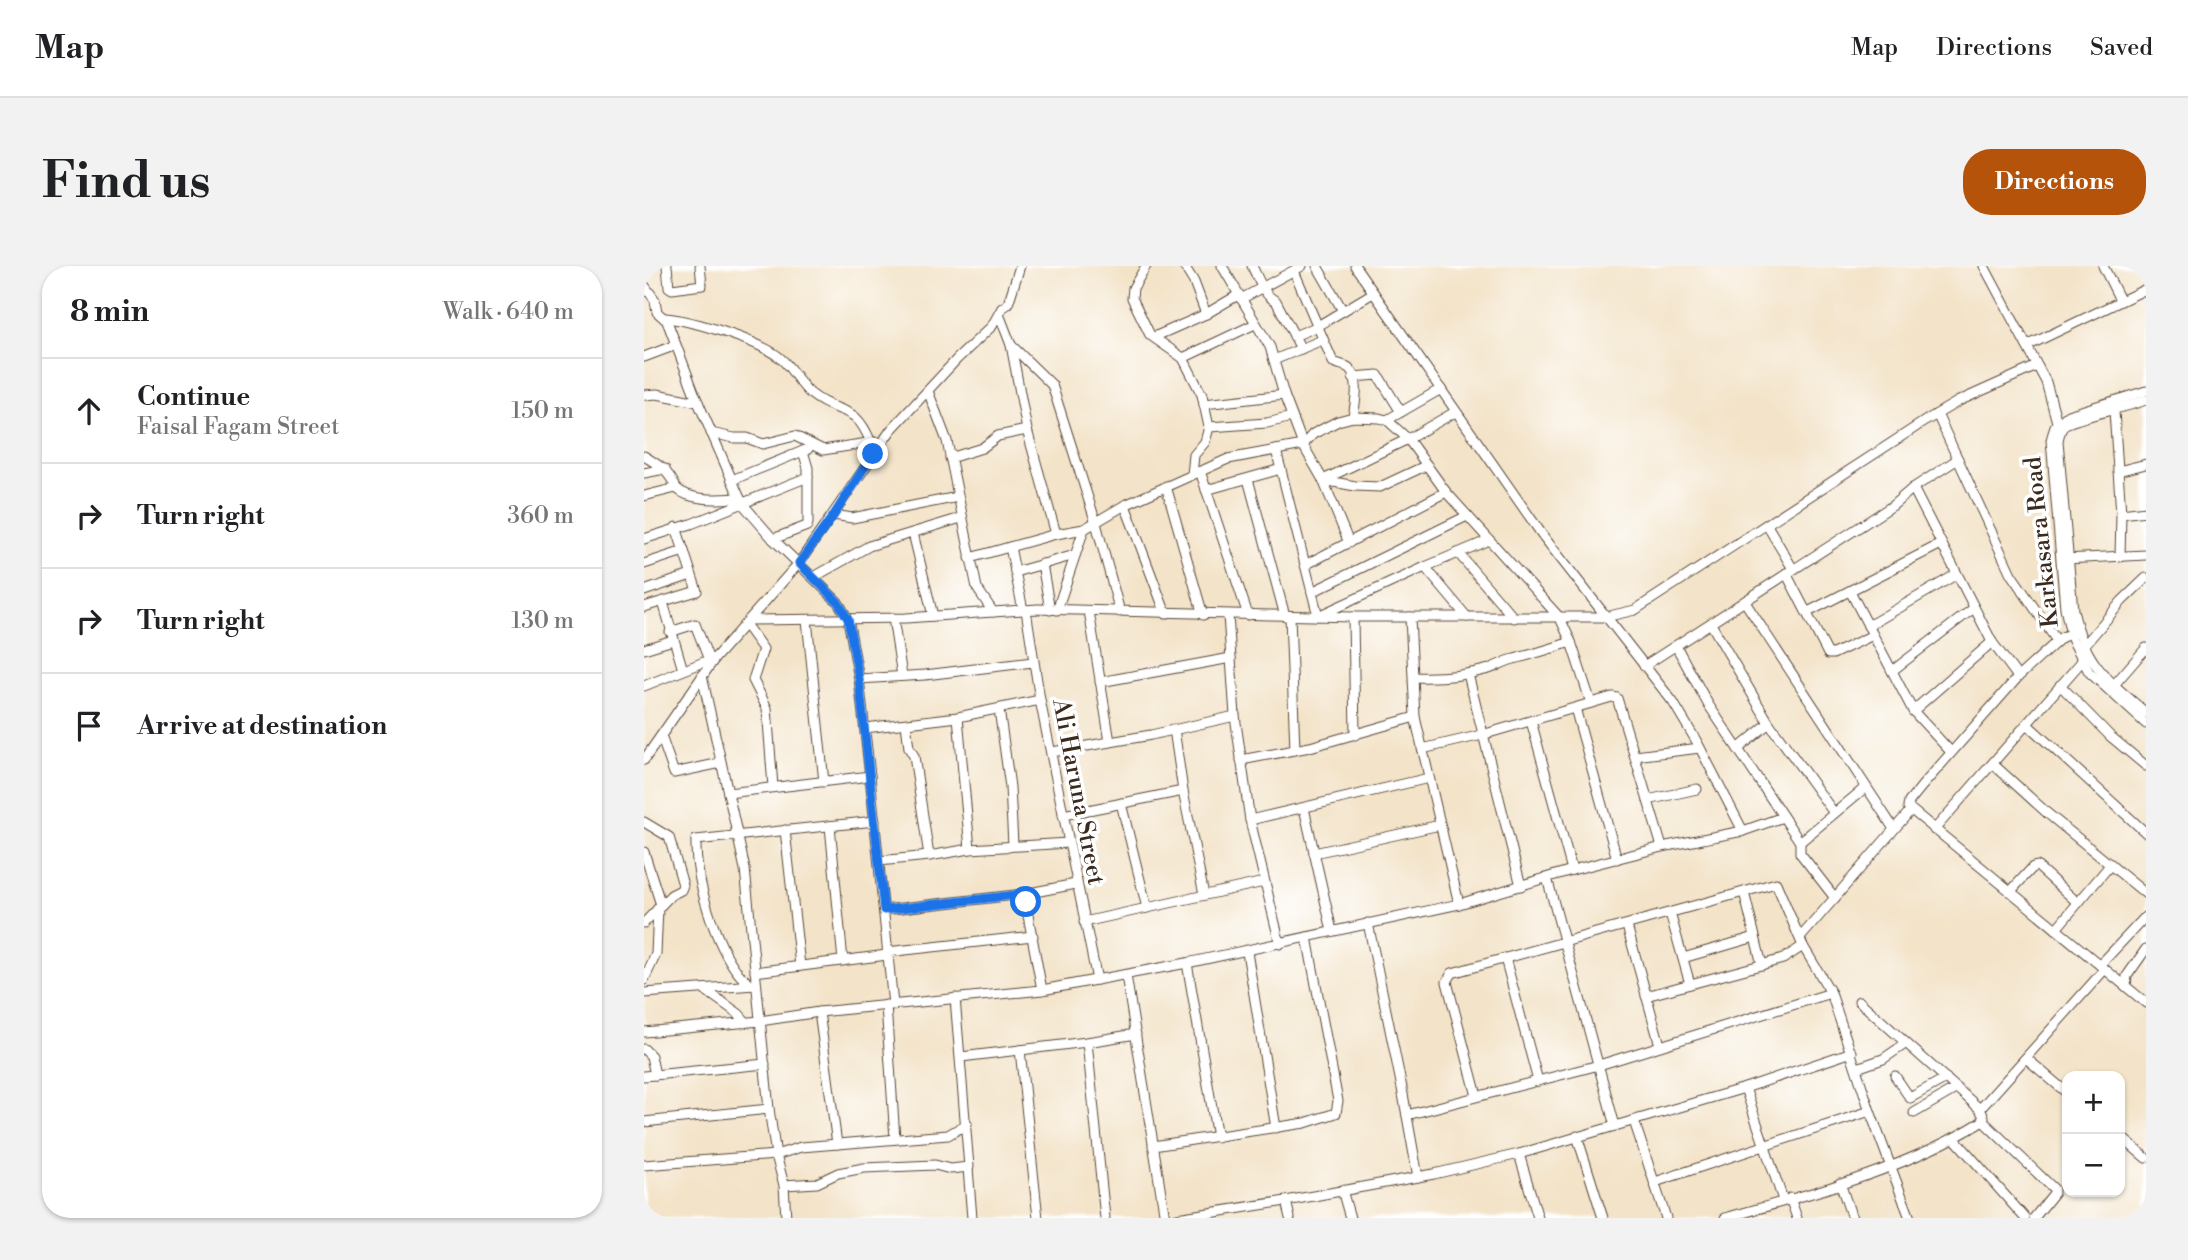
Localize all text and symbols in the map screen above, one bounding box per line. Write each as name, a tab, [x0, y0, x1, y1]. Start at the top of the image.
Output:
text: Map	[35, 28, 104, 69]
text: Map	[1851, 33, 1898, 63]
text: Directions	[1936, 33, 2052, 63]
text: Saved	[2090, 33, 2153, 63]
button: Directions	[1963, 149, 2146, 215]
text: Find us	[42, 152, 211, 213]
text: 8 min	[70, 293, 149, 331]
text: Walk · 640 m	[443, 298, 574, 326]
text: Continue	[137, 381, 250, 413]
icon: ahead	[70, 392, 108, 430]
text: 150 m	[511, 397, 574, 425]
text: Faisal Fagam Street	[137, 413, 339, 441]
route end	[857, 438, 888, 469]
street label: Karkasara Road	[2018, 455, 2066, 629]
icon: right	[70, 497, 108, 535]
text: Turn right	[137, 500, 265, 532]
text: 360 m	[507, 502, 574, 530]
icon: right	[70, 602, 108, 640]
text: Turn right	[137, 605, 265, 637]
text: 130 m	[511, 607, 574, 635]
street label: Ali Haruna Street	[1045, 695, 1111, 888]
icon: arrive	[70, 707, 108, 745]
text: Arrive at destination	[137, 710, 387, 742]
route start	[1010, 886, 1041, 917]
map controls	[2062, 1071, 2125, 1197]
button: +	[2062, 1071, 2125, 1134]
button: −	[2062, 1134, 2125, 1197]

